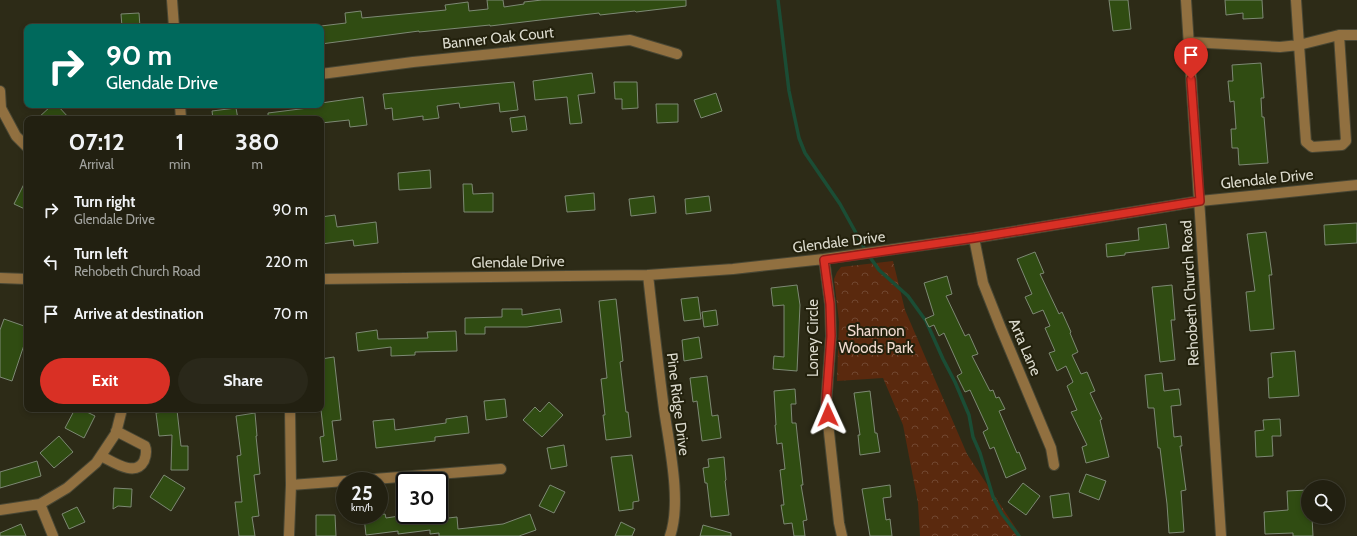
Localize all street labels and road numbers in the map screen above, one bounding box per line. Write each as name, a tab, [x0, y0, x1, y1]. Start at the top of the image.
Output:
street label: Banner Oak Court	[441, 23, 555, 53]
street label: Glendale Drive	[1220, 165, 1315, 193]
street label: Rehobeth Church Road	[1177, 220, 1203, 366]
street label: Glendale Drive	[792, 227, 887, 257]
street label: Glendale Drive	[471, 252, 565, 272]
street label: Loney Circle	[804, 299, 822, 377]
street label: Arta Lane	[1005, 316, 1045, 379]
street label: Pine Ridge Drive	[663, 351, 693, 457]

